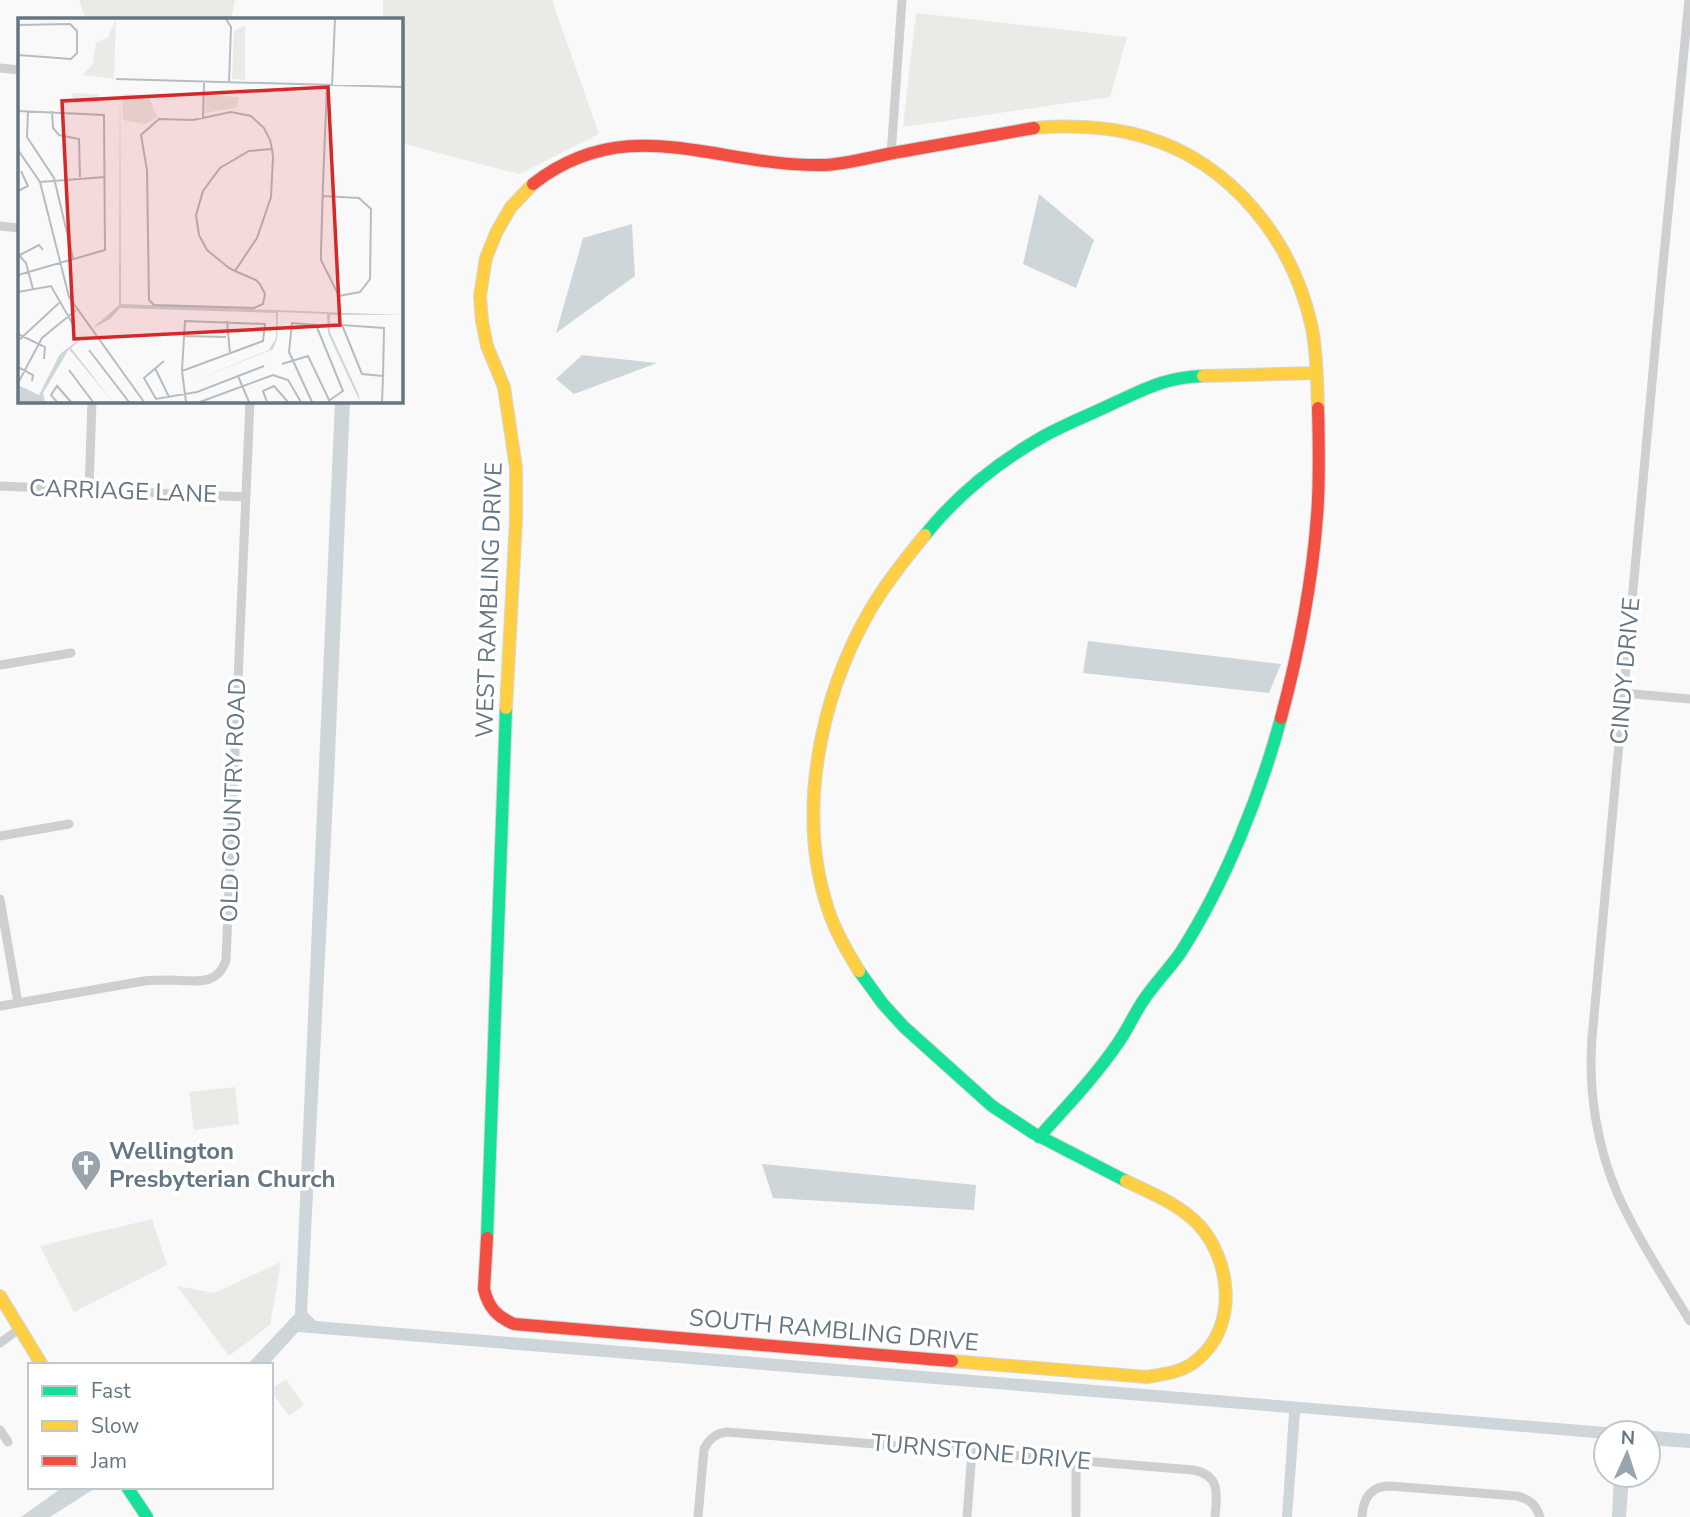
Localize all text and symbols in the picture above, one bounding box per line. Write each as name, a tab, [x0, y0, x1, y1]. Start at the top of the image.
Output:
inset map	[18, 18, 402, 402]
street label: WEST RAMBLING DRIVE	[468, 461, 510, 739]
street label: CARRIAGE LANE	[28, 472, 218, 510]
street label: CINDY DRIVE	[1603, 596, 1647, 746]
street label: OLD COUNTRY ROAD	[213, 677, 253, 923]
place label: Wellington Presbyterian Church	[109, 1135, 336, 1195]
church icon: Wellington Presbyterian Church	[69, 1148, 103, 1192]
street label: SOUTH RAMBLING DRIVE	[688, 1301, 980, 1359]
legend	[28, 1363, 273, 1489]
text: Fast	[91, 1377, 131, 1405]
text: Slow	[91, 1412, 140, 1440]
north arrow	[1592, 1419, 1662, 1489]
text: N	[1620, 1425, 1636, 1451]
street label: TURNSTONE DRIVE	[870, 1426, 1092, 1478]
text: Jam	[90, 1447, 127, 1475]

